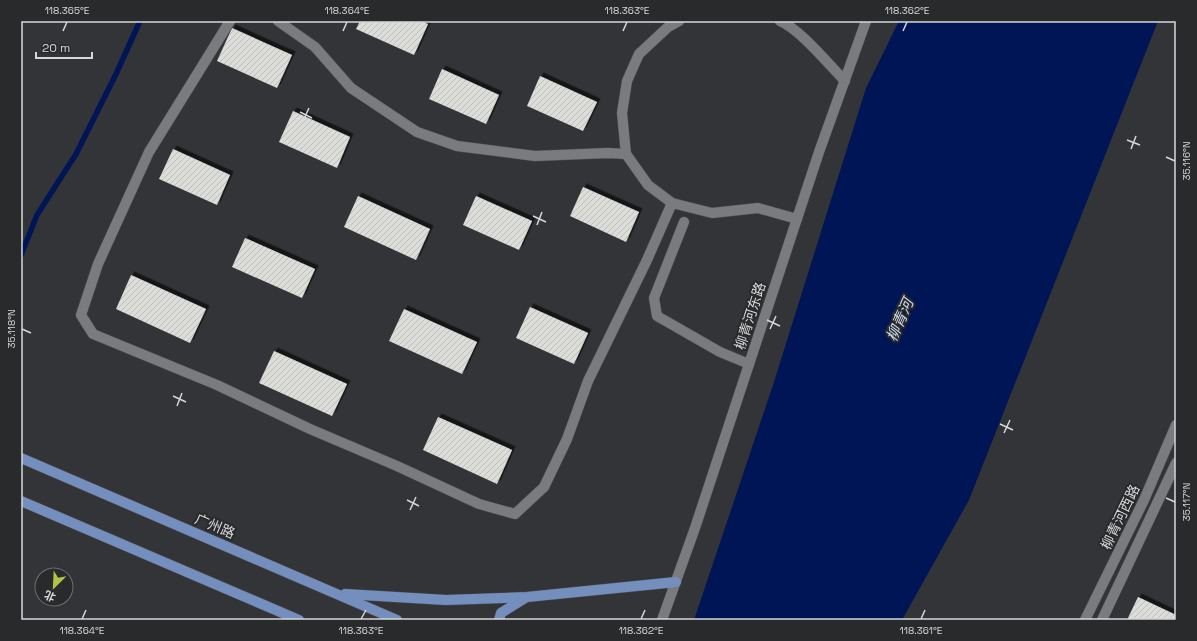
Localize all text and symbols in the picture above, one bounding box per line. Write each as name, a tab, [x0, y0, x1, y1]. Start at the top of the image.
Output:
text: 118.365°E	[45, 4, 90, 17]
text: 118.364°E	[325, 4, 370, 17]
text: 118.363°E	[605, 4, 650, 17]
text: 118.362°E	[885, 4, 930, 17]
scale bar	[36, 34, 92, 60]
text: 20 m	[42, 40, 70, 56]
text: 35.116°N	[1180, 141, 1193, 181]
street label: 柳青河东路	[731, 280, 769, 352]
water label: 柳青河	[882, 293, 919, 344]
text: 35.118°N	[5, 309, 18, 349]
street label: 柳青河西路	[1097, 482, 1143, 552]
text: 35.117°N	[1180, 483, 1193, 521]
street label: 广州路	[192, 510, 238, 542]
north arrow	[34, 567, 74, 607]
text: 北	[42, 588, 58, 605]
text: 118.364°E	[60, 624, 105, 637]
text: 118.363°E	[339, 624, 384, 637]
text: 118.362°E	[619, 624, 664, 637]
text: 118.361°E	[900, 624, 943, 637]

